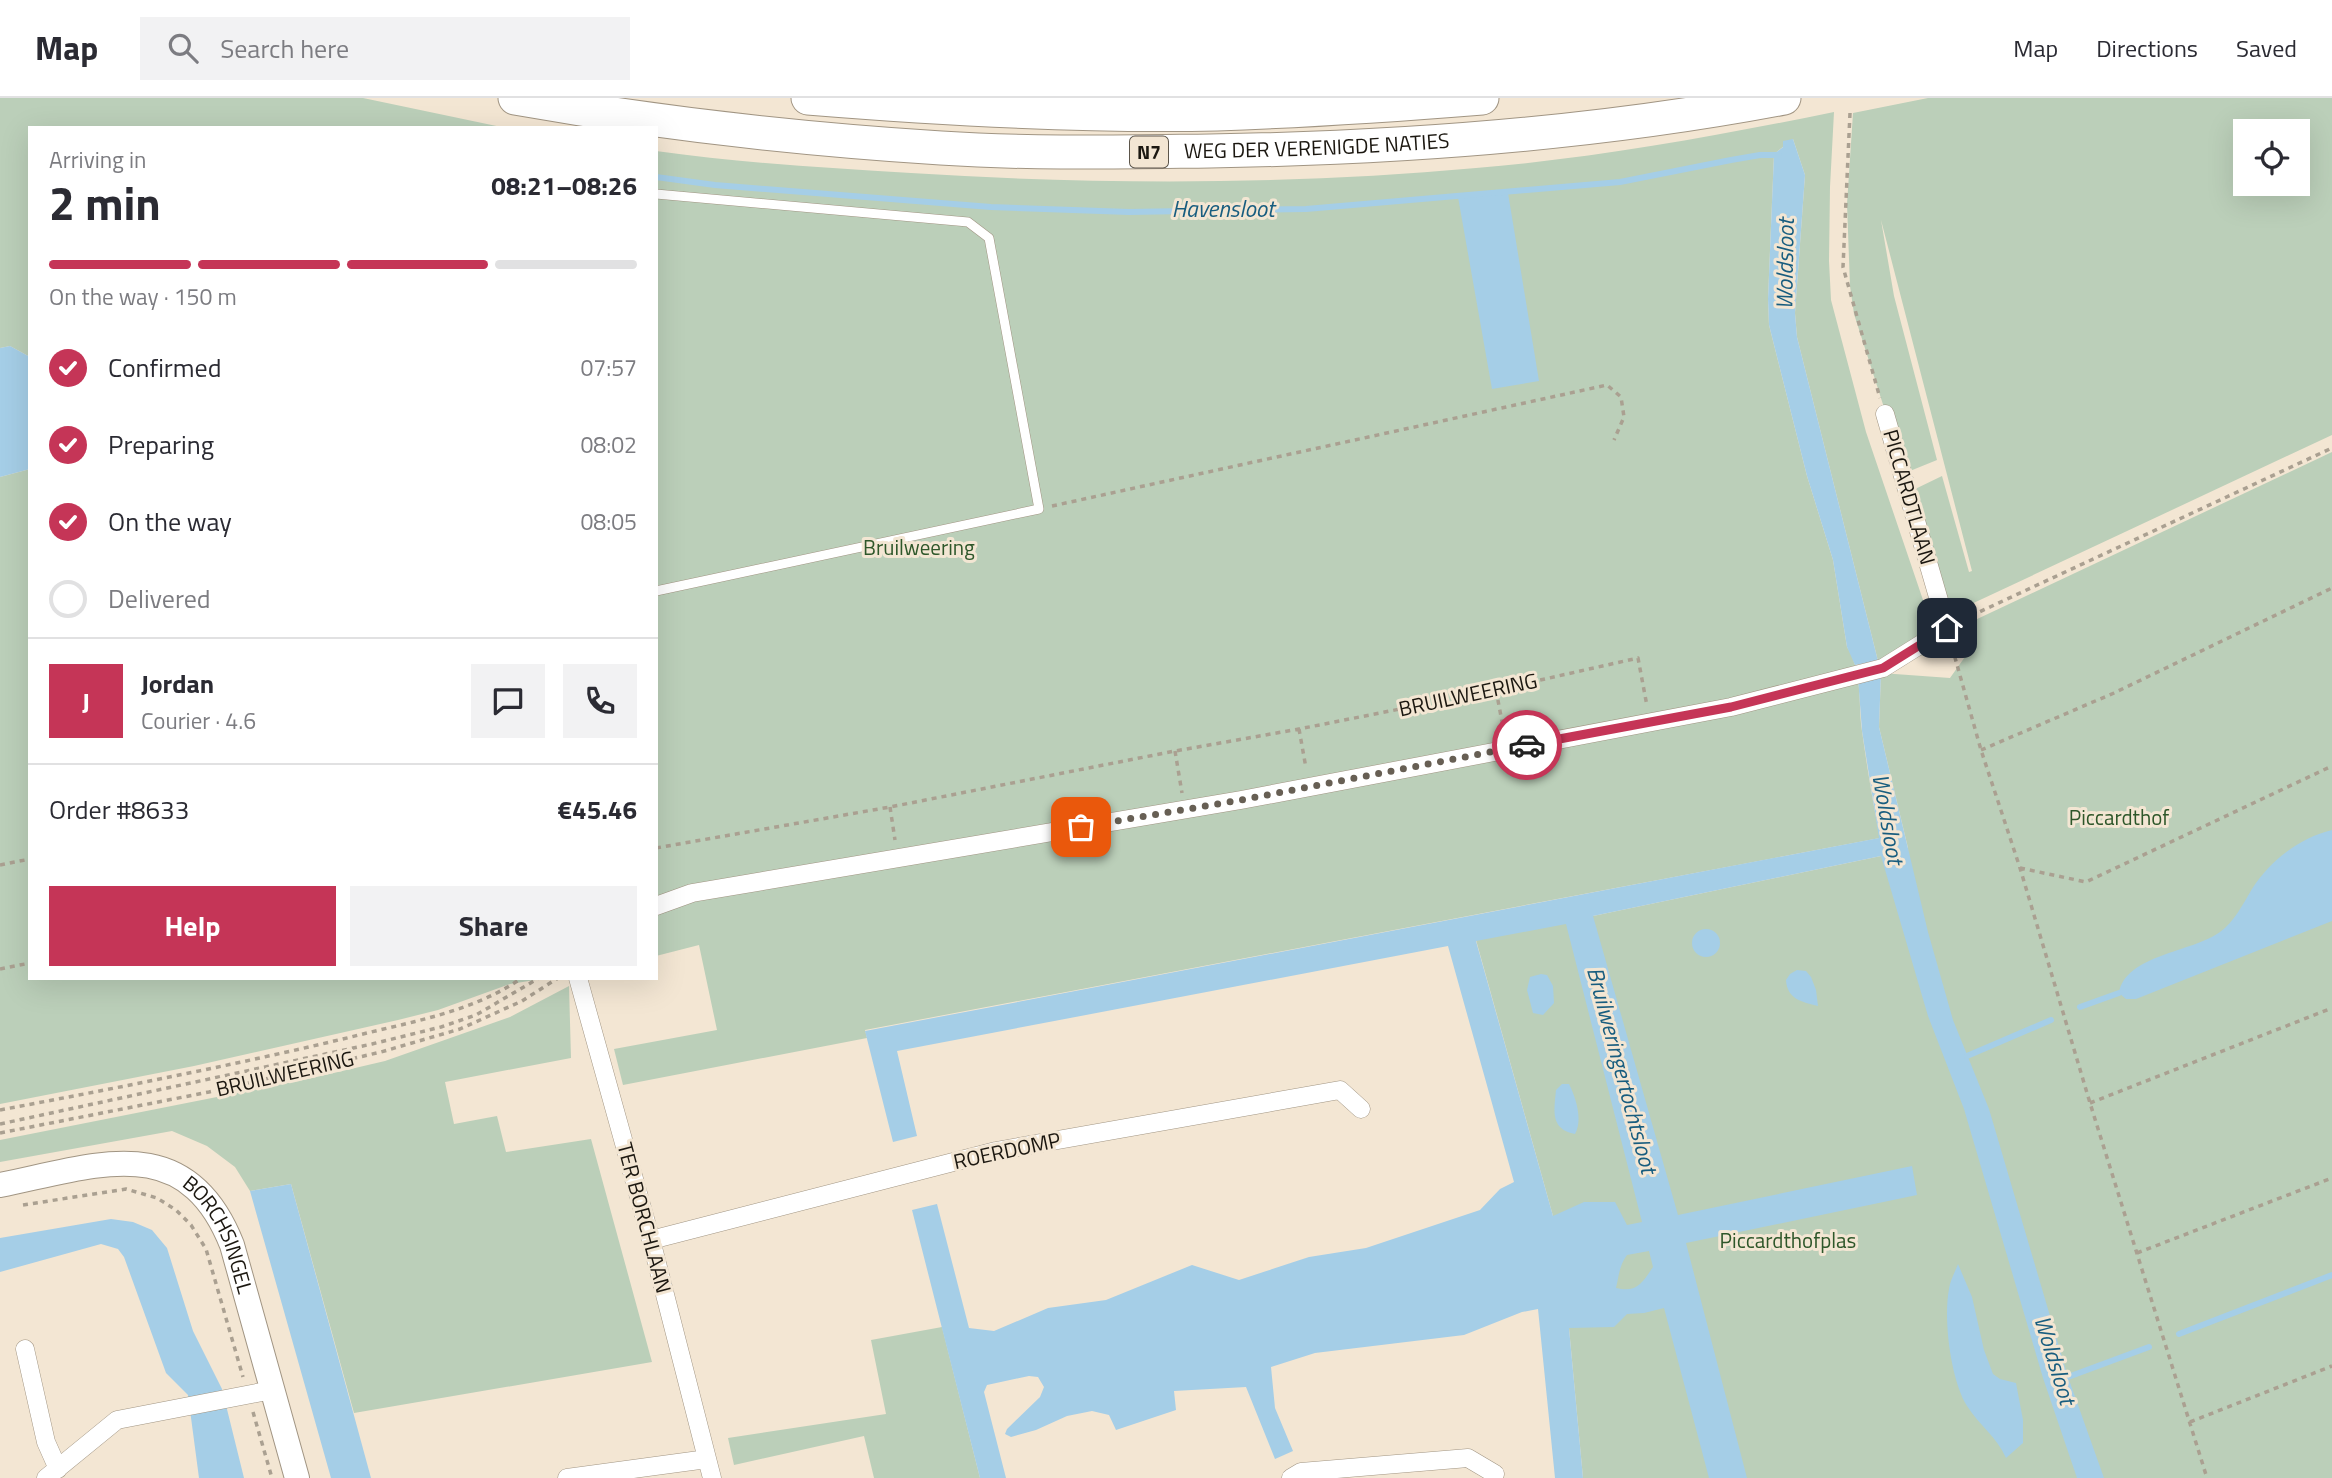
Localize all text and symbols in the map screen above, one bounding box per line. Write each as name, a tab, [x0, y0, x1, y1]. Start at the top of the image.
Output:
search box	[140, 17, 630, 80]
text: Map	[35, 23, 98, 73]
icon: search	[164, 29, 202, 67]
text: Search here	[220, 29, 349, 68]
text: Map	[2013, 30, 2058, 66]
text: Directions	[2096, 30, 2198, 66]
text: Saved	[2236, 30, 2297, 66]
map controls	[2233, 119, 2310, 196]
button: locate	[2233, 119, 2310, 196]
street label: WEG DER VERENIGDE NATIES	[1184, 124, 1450, 166]
road number: N7	[1130, 136, 1168, 168]
text: Arriving in	[49, 142, 146, 177]
text: 08:21–08:26	[491, 166, 637, 205]
text: 2 min	[49, 168, 161, 238]
water label: Havensloot	[1172, 191, 1277, 226]
water label: Woldsloot	[1766, 215, 1803, 310]
text: On the way · 150 m	[49, 279, 237, 314]
text: Confirmed	[108, 348, 222, 387]
icon: check	[49, 349, 87, 387]
text: 07:57	[580, 350, 637, 385]
text: Preparing	[108, 425, 214, 464]
street label: PICCARDTLAAN	[1875, 425, 1945, 568]
icon: check	[49, 426, 87, 464]
text: 08:02	[580, 427, 637, 462]
text: On the way	[108, 502, 232, 541]
icon: check	[49, 503, 87, 541]
text: 08:05	[580, 504, 637, 539]
park label: Bruilweering	[863, 531, 975, 563]
text: Delivered	[108, 579, 211, 618]
pin	[1917, 598, 1977, 658]
icon: home	[1928, 609, 1966, 647]
text: Jordan	[141, 664, 214, 703]
button: chat	[471, 664, 545, 738]
button: phone	[563, 664, 637, 738]
street label: BRUILWEERING	[1396, 664, 1540, 724]
text: J	[82, 682, 90, 721]
text: Courier · 4.6	[141, 703, 256, 738]
courier	[1492, 710, 1562, 780]
icon: car	[1508, 726, 1546, 764]
water label: Woldsloot	[1863, 771, 1914, 869]
text: Order #8633	[49, 790, 189, 829]
text: €45.46	[558, 790, 637, 829]
pin	[1051, 797, 1111, 857]
park label: Piccardthof	[2069, 801, 2169, 833]
icon: bag	[1062, 808, 1100, 846]
button: Help	[49, 886, 336, 966]
button: Share	[350, 886, 637, 966]
water label: Bruilweringertochtsloot	[1578, 963, 1668, 1180]
street label: BRUILWEERING	[213, 1042, 357, 1104]
street label: ROERDOMP	[950, 1123, 1063, 1177]
street label: TER BORCHLAAN	[609, 1139, 680, 1297]
street label: BORCHSINGEL	[176, 1167, 262, 1297]
park label: Piccardthofplas	[1720, 1224, 1856, 1256]
water label: Woldsloot	[2025, 1311, 2086, 1411]

